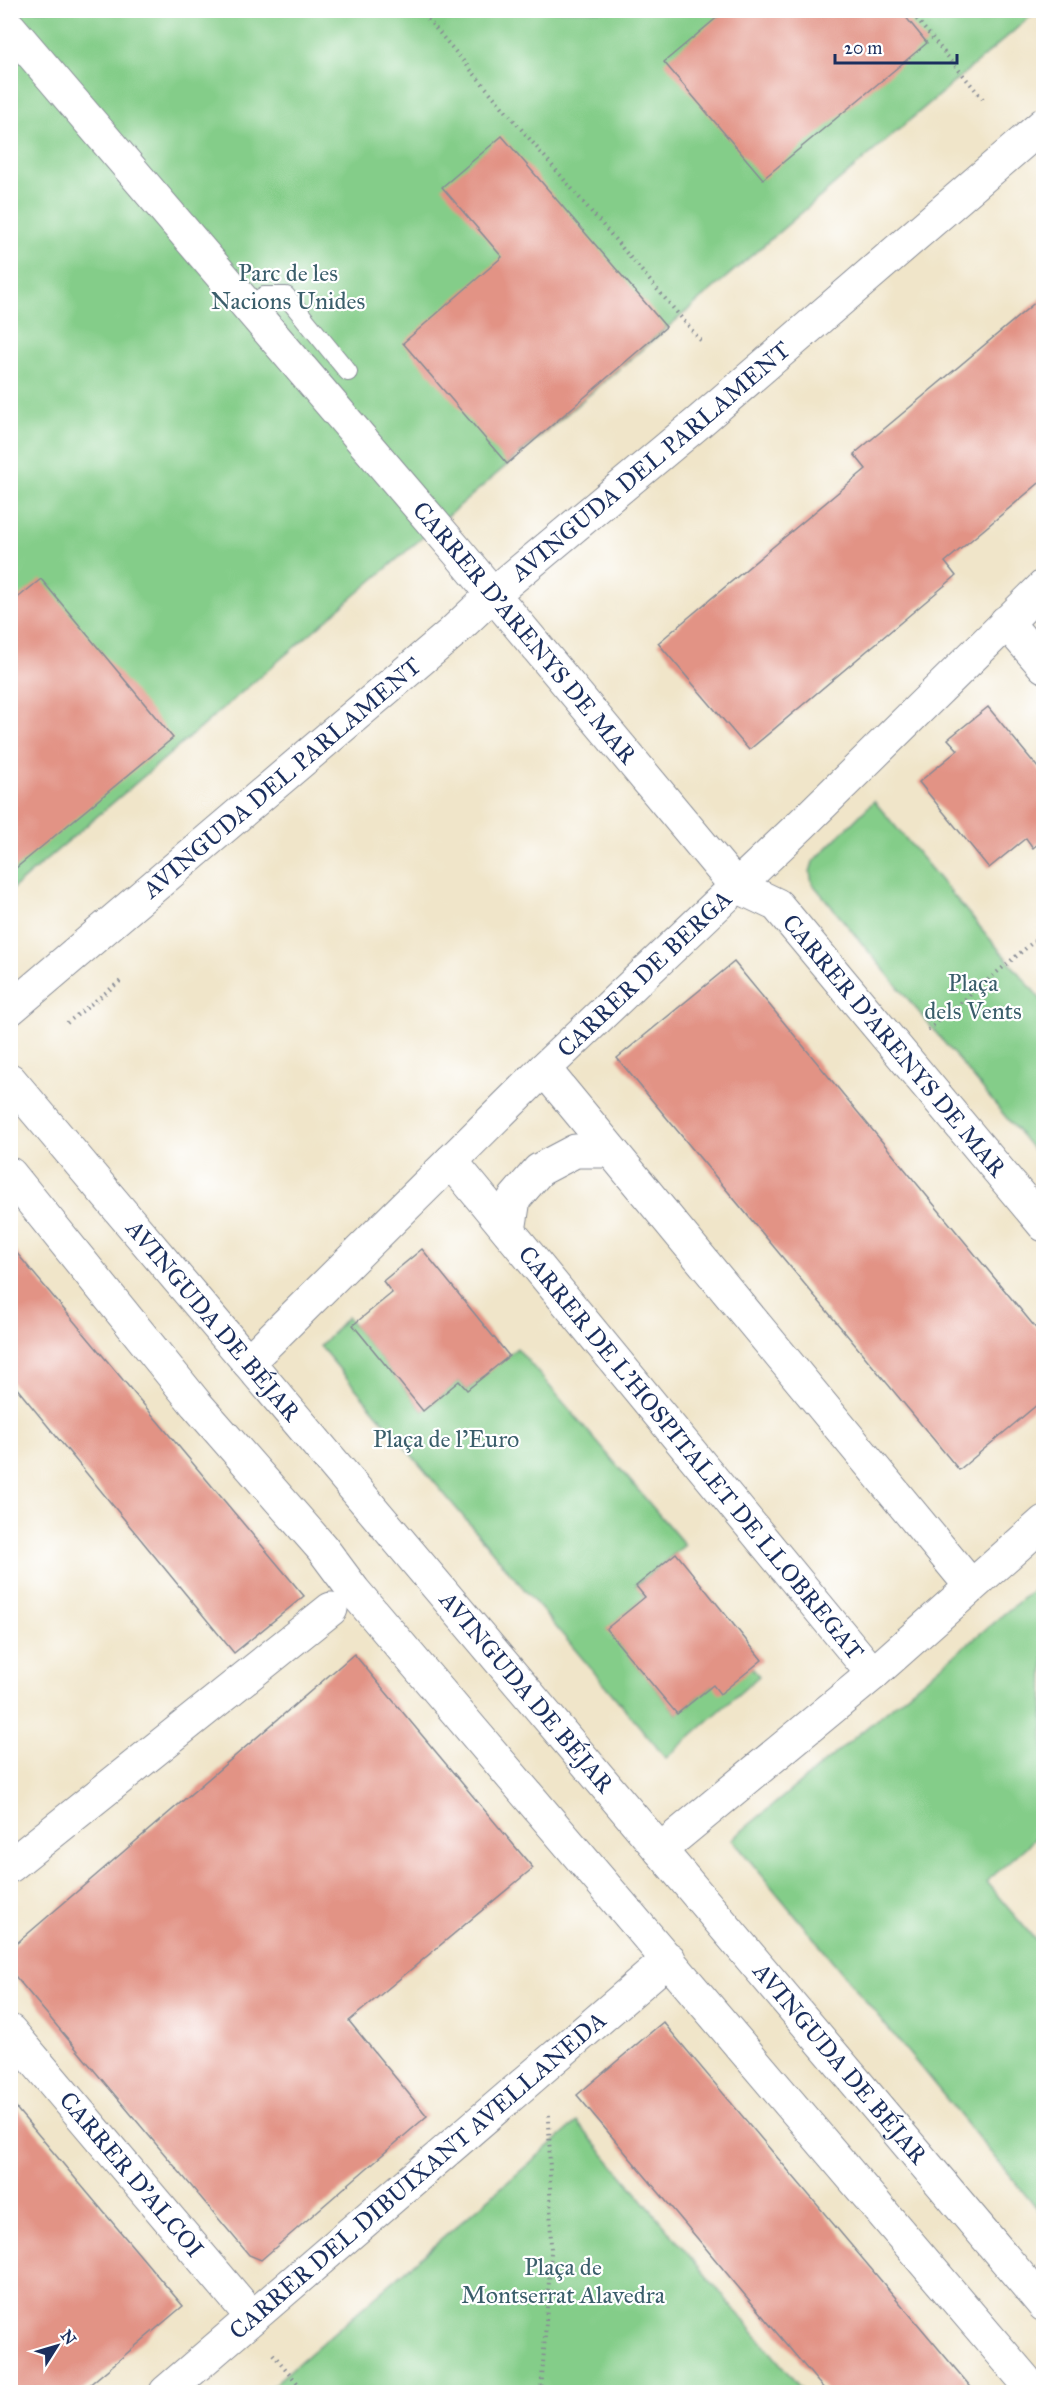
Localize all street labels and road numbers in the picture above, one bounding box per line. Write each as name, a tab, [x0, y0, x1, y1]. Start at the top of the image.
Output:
street label: AVINGUDA DEL PARLAMENT	[504, 335, 796, 588]
street label: CARRER D'ARENYS DE MAR	[406, 495, 644, 771]
street label: AVINGUDA DEL PARLAMENT	[136, 651, 427, 905]
street label: CARRER DE BERGA	[551, 884, 738, 1064]
street label: CARRER D'ARENYS DE MAR	[776, 908, 1013, 1184]
street label: AVINGUDA DE BÉJAR	[119, 1213, 307, 1428]
street label: CARRER DE L'HOSPITALET DE LLOBREGAT	[512, 1240, 870, 1666]
street label: AVINGUDA DE BÉJAR	[433, 1585, 621, 1800]
street label: AVINGUDA DE BÉJAR	[746, 1956, 934, 2171]
street label: CARRER DEL DIBUIXANT AVELLANEDA	[223, 2005, 612, 2346]
street label: CARRER D'ALCOI	[53, 2085, 210, 2264]

